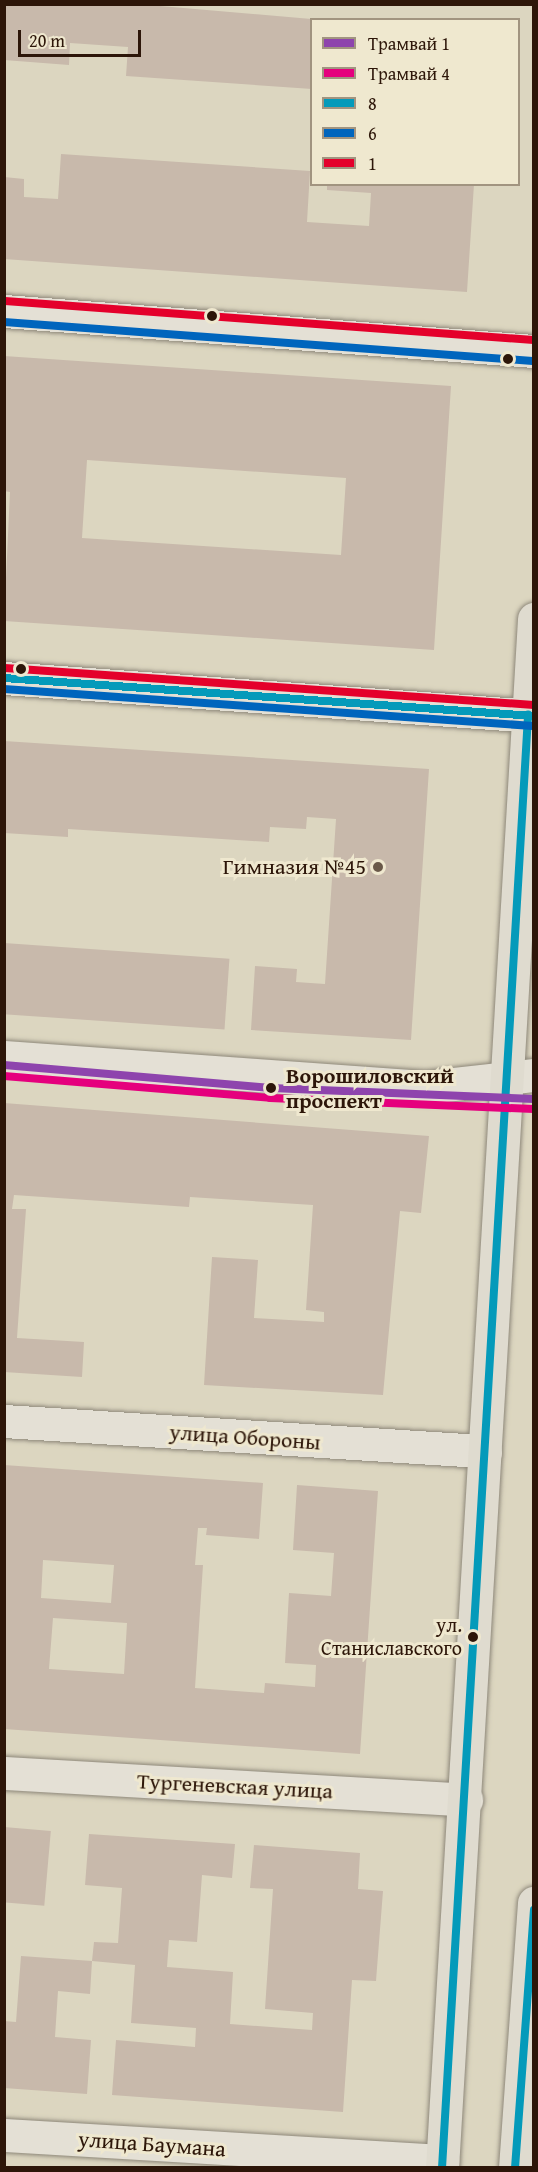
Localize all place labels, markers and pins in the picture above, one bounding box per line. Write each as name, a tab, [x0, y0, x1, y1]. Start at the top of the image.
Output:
unlabelled marker	[206, 310, 218, 322]
unlabelled marker	[502, 353, 514, 365]
unlabelled marker	[15, 663, 27, 675]
place label: Гимназия №45	[223, 854, 366, 880]
marker: Гимназия №45	[371, 860, 385, 874]
place label: Ворошиловский проспект	[286, 1062, 454, 1114]
marker: Ворошиловский проспект	[261, 1078, 281, 1098]
place label: ул. Станиславского	[321, 1613, 462, 1660]
marker: ул. Станиславского	[467, 1631, 479, 1643]

